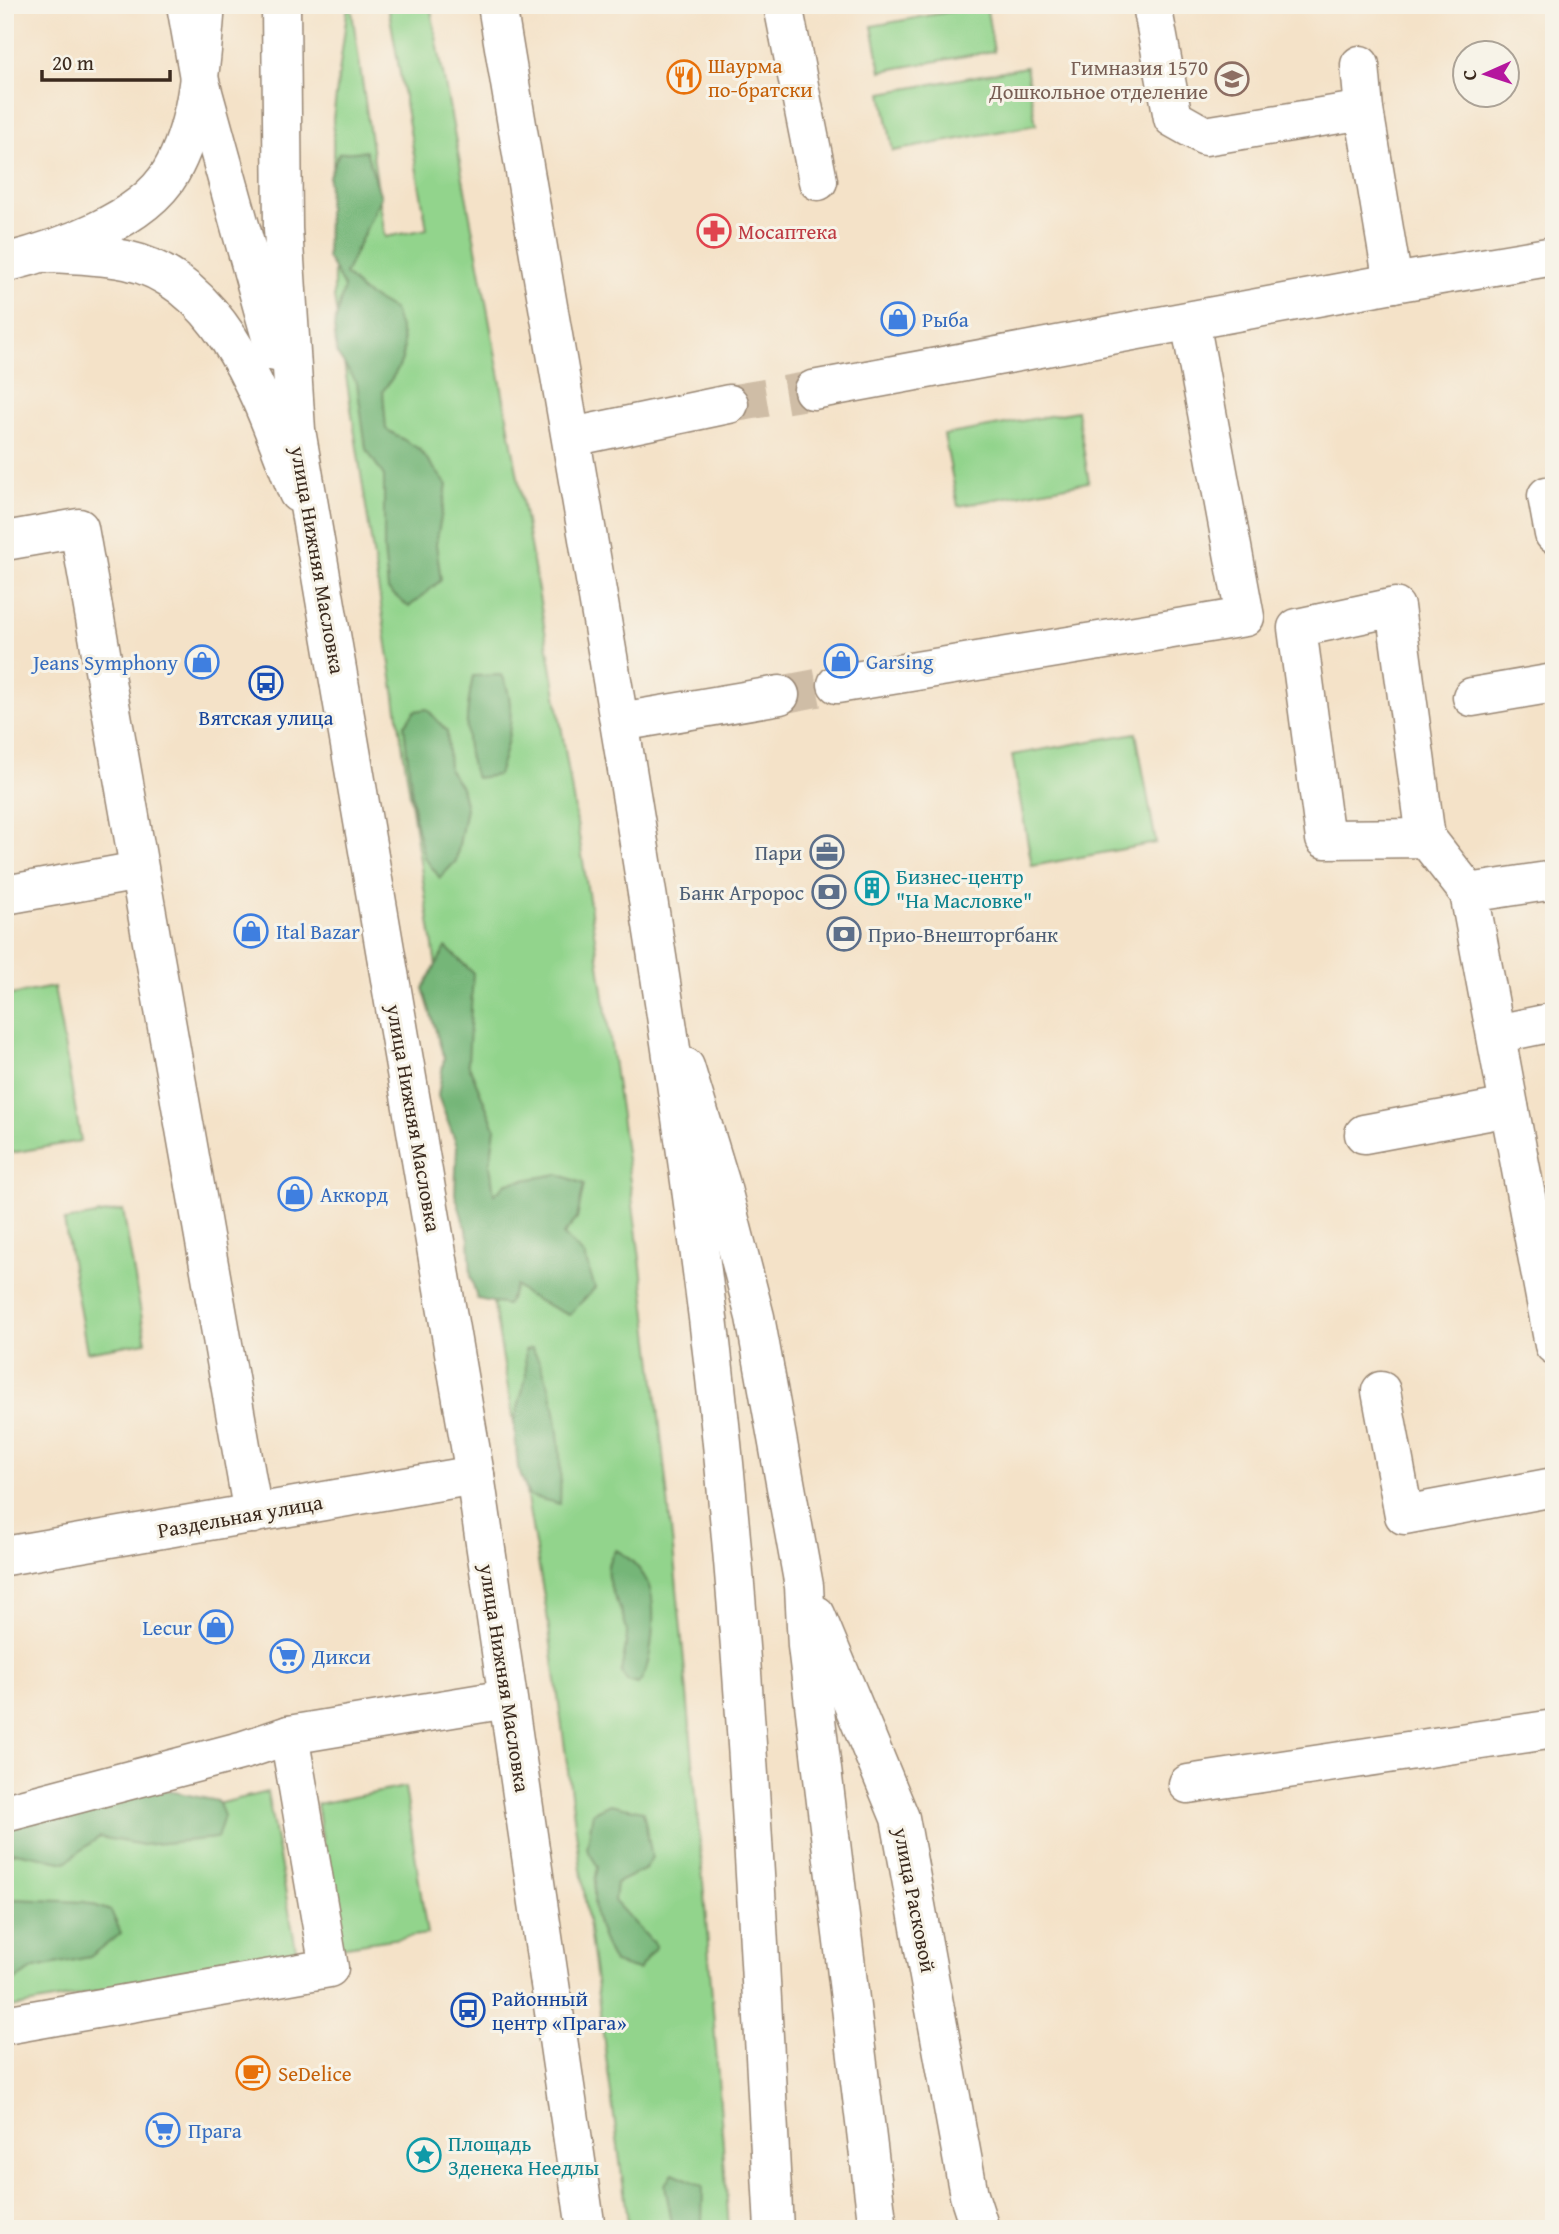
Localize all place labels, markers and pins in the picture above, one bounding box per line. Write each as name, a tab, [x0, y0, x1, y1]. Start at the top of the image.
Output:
place label: Шаурма по-братски	[708, 50, 813, 105]
place label: Гимназия 1570 Дошкольное отделение	[988, 52, 1208, 107]
restaurant icon: Шаурма по-братски	[665, 58, 703, 96]
school or university icon: Гимназия 1570 Дошкольное отделение	[1213, 60, 1251, 98]
pharmacy icon: Мосаптека	[695, 212, 733, 250]
place label: Мосаптека	[738, 216, 837, 247]
shop icon: Рыба	[879, 300, 917, 338]
place label: Рыба	[922, 304, 969, 335]
shop icon: Garsing	[822, 642, 860, 680]
shop icon: Jeans Symphony	[183, 643, 221, 681]
place label: Garsing	[866, 646, 934, 677]
place label: Jeans Symphony	[30, 647, 179, 678]
bus stop icon: Вятская улица	[247, 664, 285, 702]
place label: Вятская улица	[199, 702, 333, 733]
office icon: Пари	[808, 833, 846, 871]
place label: Пари	[755, 837, 802, 868]
place label: Бизнес-центр "На Масловке"	[896, 861, 1032, 916]
building icon: Бизнес-центр "На Масловке"	[853, 869, 891, 907]
bank icon: Банк Агророс	[810, 873, 848, 911]
place label: Банк Агророс	[679, 877, 804, 908]
shop icon: Ital Bazar	[232, 912, 270, 950]
bank icon: Прио-Внешторгбанк	[825, 915, 863, 953]
place label: Ital Bazar	[276, 916, 360, 947]
place label: Прио-Внешторгбанк	[868, 919, 1058, 950]
shop icon: Аккорд	[276, 1175, 314, 1213]
place label: Аккорд	[320, 1179, 389, 1210]
shop icon: Lecur	[197, 1608, 235, 1646]
place label: Lecur	[143, 1612, 192, 1643]
supermarket icon: Дикси	[268, 1637, 306, 1675]
place label: Дикси	[311, 1641, 371, 1672]
place label: Районный центр «Прага»	[492, 1983, 627, 2038]
bus stop icon: Районный центр «Прага»	[449, 1991, 487, 2029]
cafe icon: SeDelice	[234, 2054, 272, 2092]
place label: SeDelice	[278, 2058, 352, 2089]
supermarket icon: Прага	[144, 2111, 182, 2149]
place label: Прага	[188, 2115, 242, 2146]
place label: Площадь Зденека Неедлы	[448, 2128, 599, 2183]
place icon: Площадь Зденека Неедлы	[405, 2136, 443, 2174]

